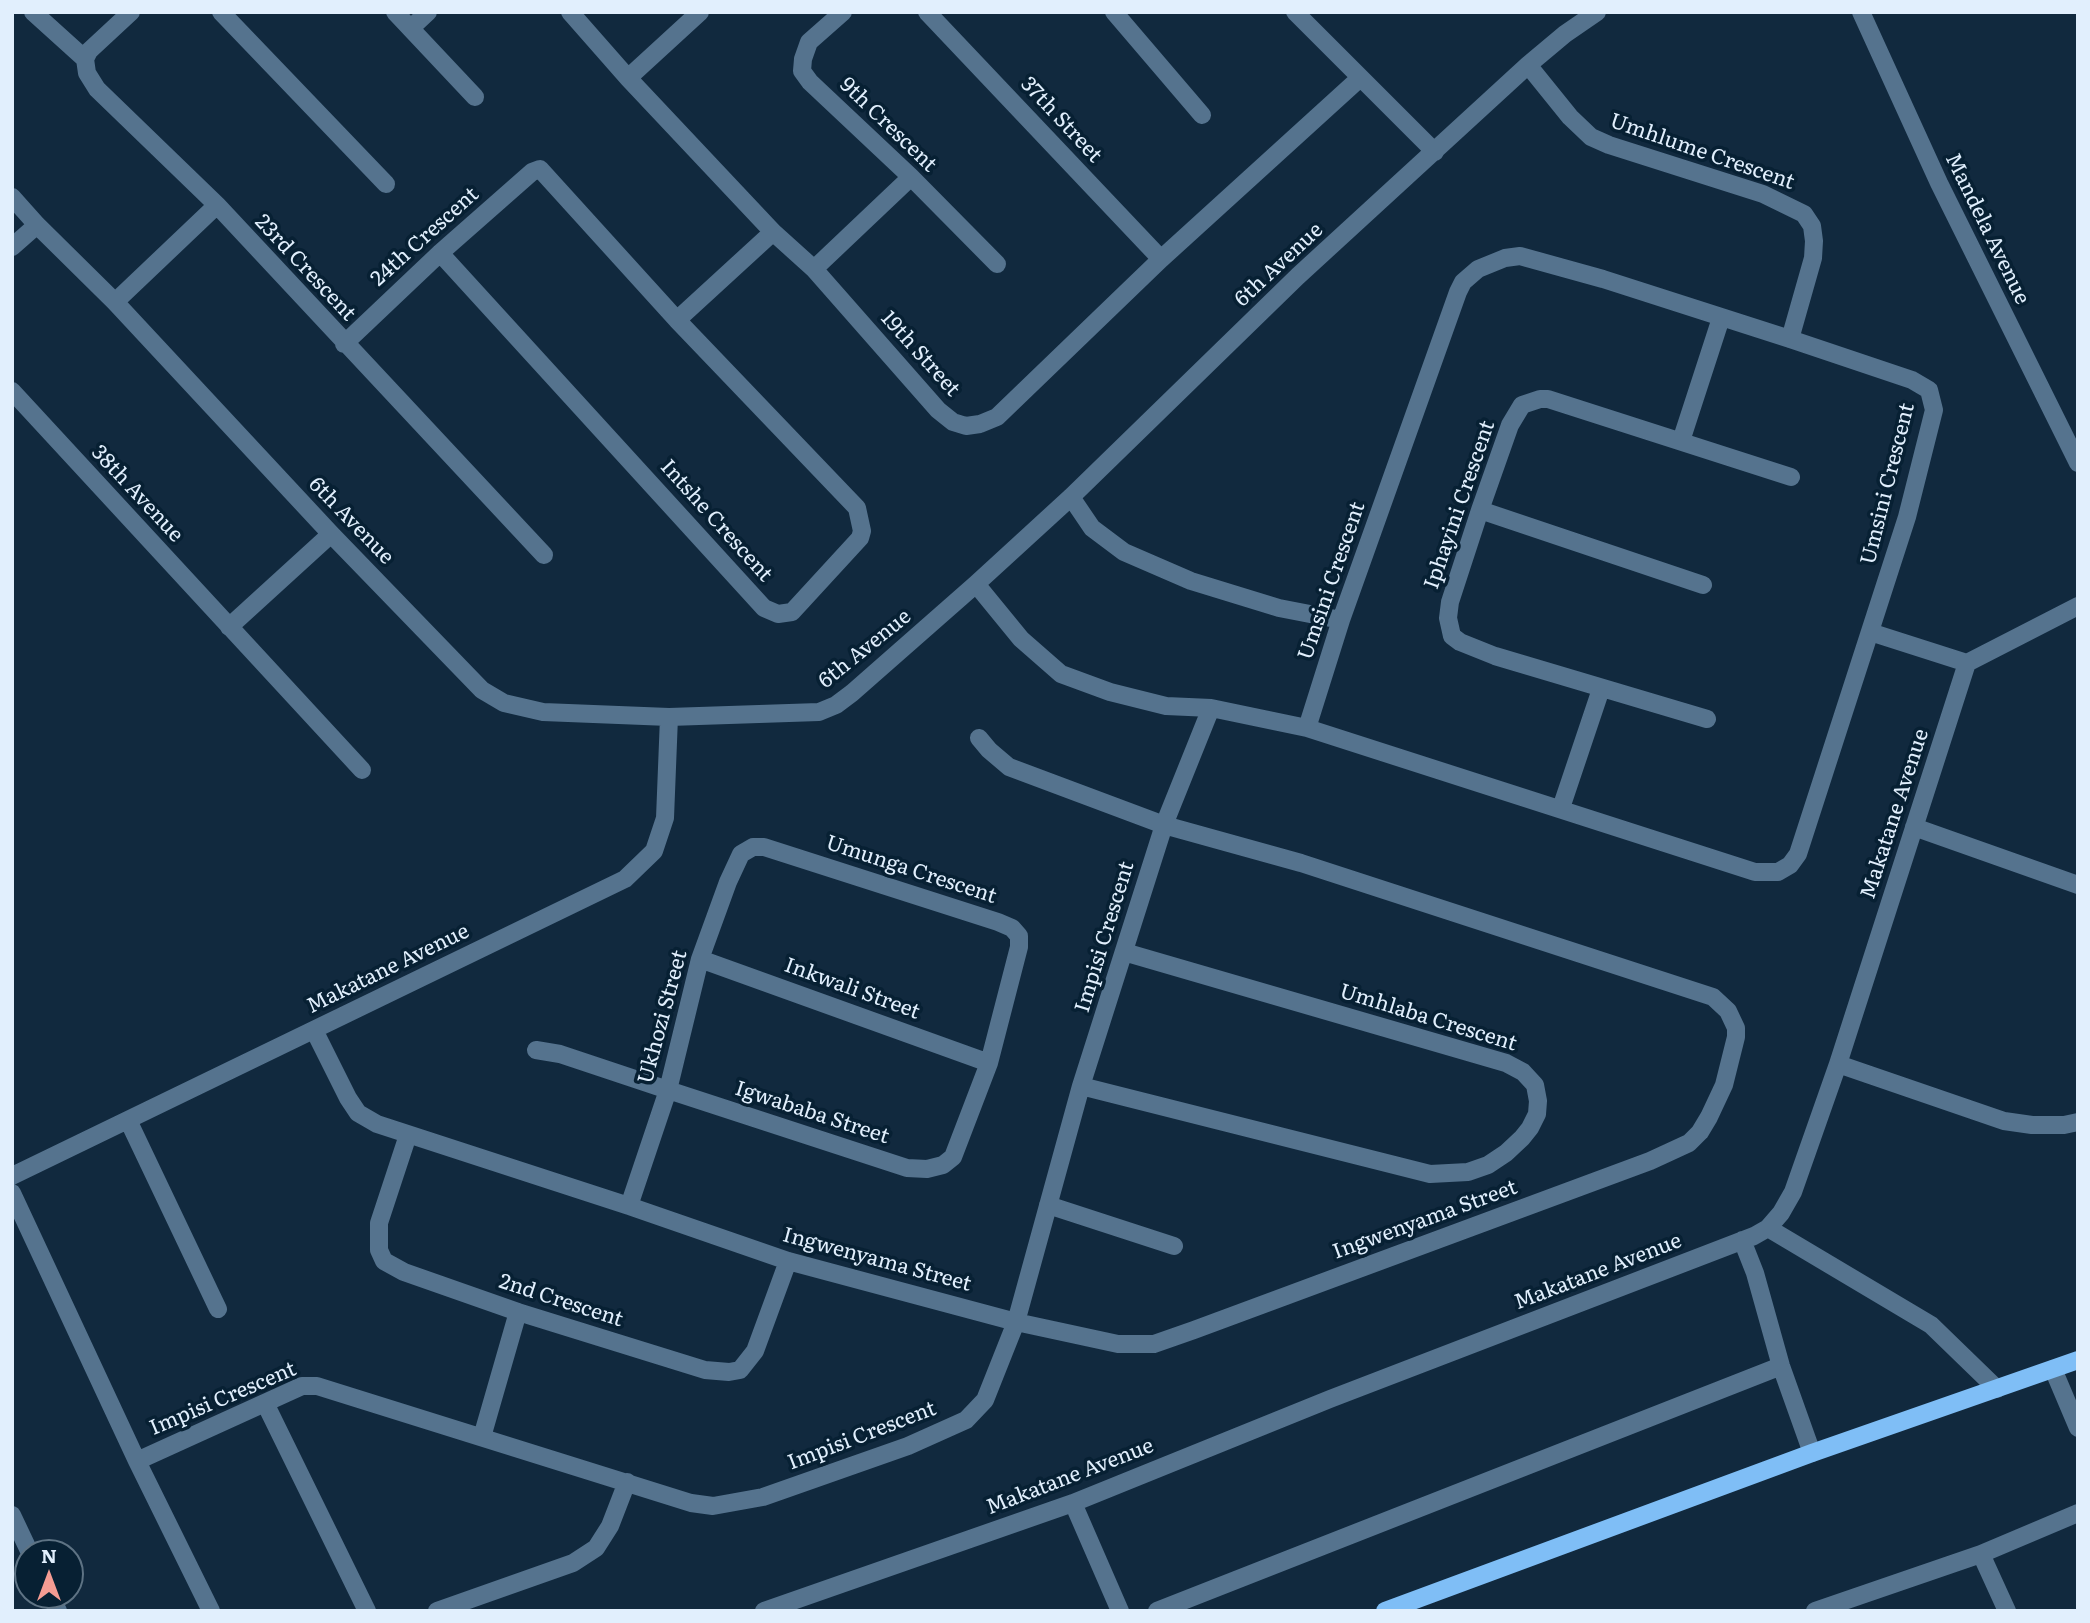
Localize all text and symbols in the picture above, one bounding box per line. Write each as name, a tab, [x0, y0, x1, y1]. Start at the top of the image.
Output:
street label: 37th Street	[1015, 72, 1107, 168]
street label: 9th Crescent	[834, 73, 942, 177]
street label: Umhlume Crescent	[1606, 109, 1798, 195]
street label: Mandela Avenue	[1940, 149, 2034, 309]
street label: 24th Crescent	[366, 182, 484, 292]
street label: 23rd Crescent	[249, 210, 361, 326]
street label: 6th Avenue	[1230, 218, 1328, 312]
street label: 19th Street	[875, 306, 965, 402]
street label: Umsini Crescent	[1856, 401, 1920, 567]
street label: Iphayini Crescent	[1419, 417, 1501, 593]
street label: 38th Avenue	[86, 440, 188, 548]
street label: Intshe Crescent	[655, 455, 777, 587]
street label: 6th Avenue	[303, 472, 399, 570]
street label: Umsini Crescent	[1293, 499, 1371, 663]
street label: 6th Avenue	[814, 604, 916, 694]
street label: Makatane Avenue	[1856, 726, 1934, 902]
street label: Umunga Crescent	[822, 831, 1000, 909]
street label: Impisi Crescent	[1070, 858, 1140, 1016]
street label: Makatane Avenue	[303, 919, 473, 1019]
street label: Ukhozi Street	[633, 947, 693, 1087]
street label: Inkwali Street	[781, 953, 923, 1025]
street label: Umhlaba Crescent	[1336, 979, 1520, 1057]
street label: Igwababa Street	[732, 1076, 892, 1150]
street label: Ingwenyama Street	[1329, 1175, 1521, 1265]
street label: Ingwenyama Street	[780, 1223, 974, 1297]
street label: Makatane Avenue	[1511, 1228, 1685, 1316]
street label: 2nd Crescent	[496, 1269, 626, 1333]
street label: Impisi Crescent	[146, 1357, 300, 1441]
street label: Impisi Crescent	[784, 1396, 940, 1476]
street label: Makatane Avenue	[983, 1433, 1157, 1521]
north arrow	[14, 1539, 84, 1609]
text: N	[41, 1541, 57, 1569]

